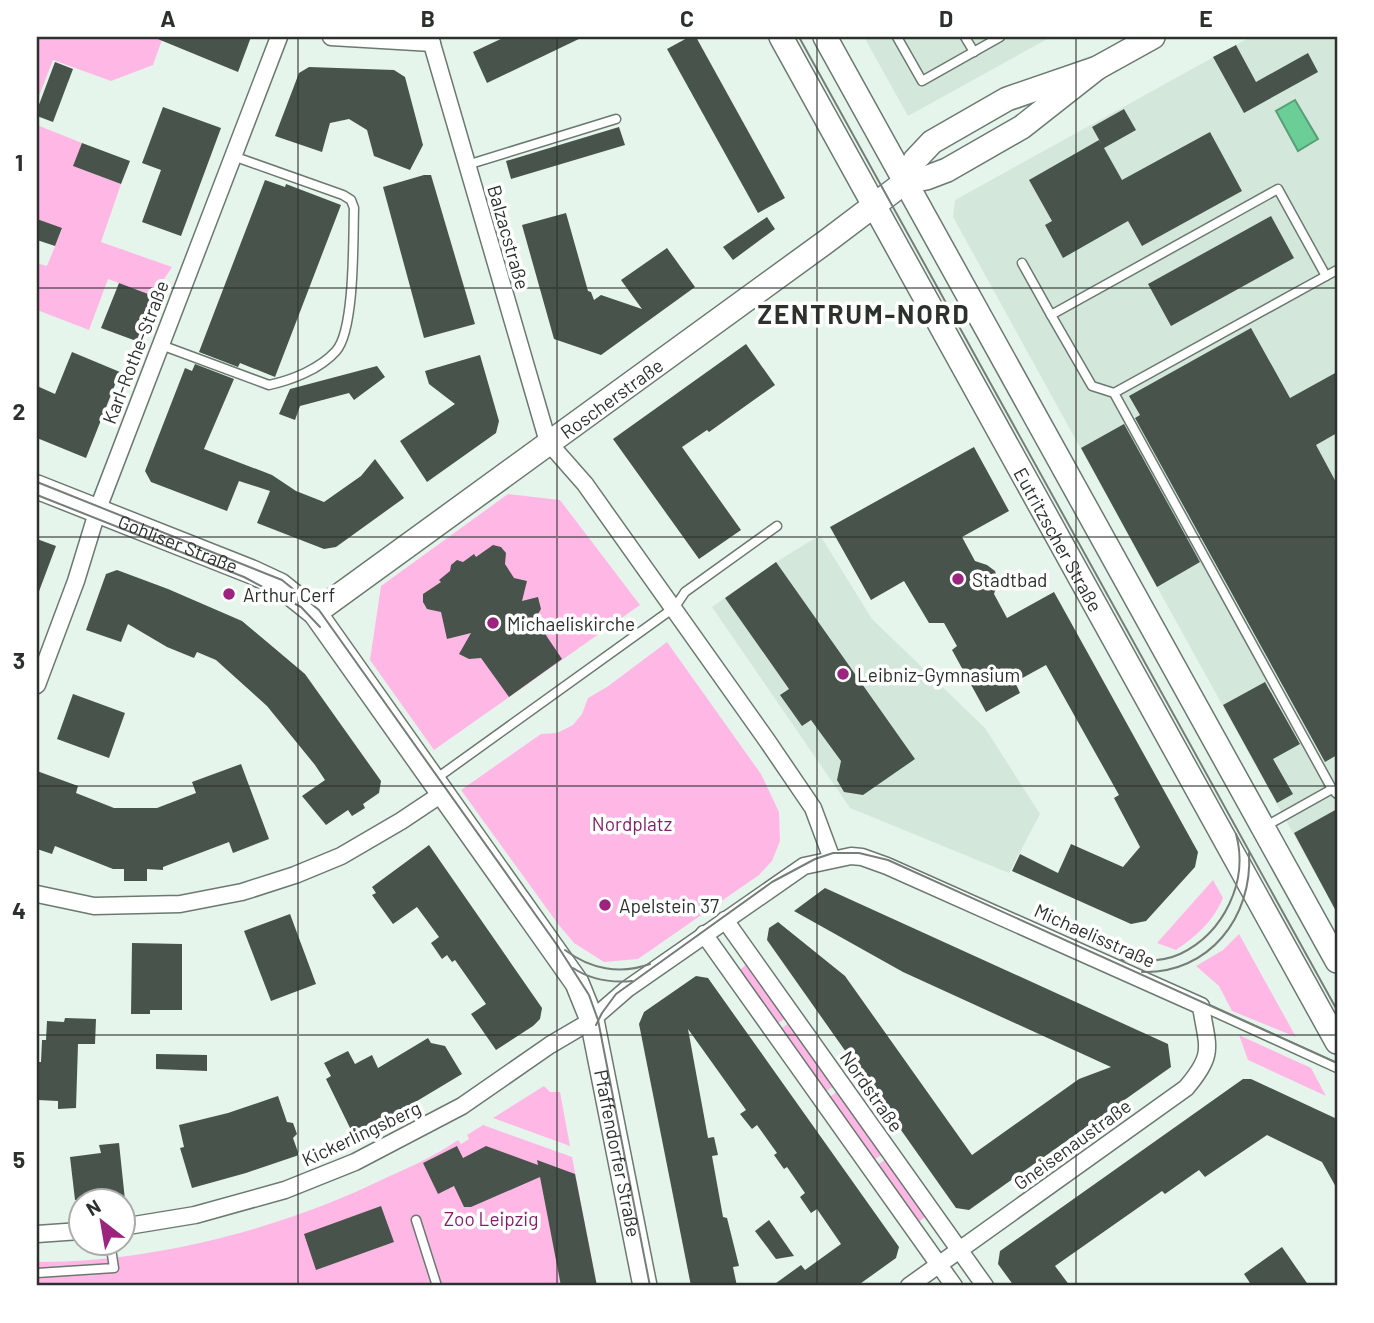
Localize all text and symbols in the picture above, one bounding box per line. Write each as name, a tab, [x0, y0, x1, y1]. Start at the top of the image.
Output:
text: A	[160, 4, 176, 32]
text: B	[421, 4, 435, 32]
text: C	[680, 4, 694, 32]
text: D	[939, 4, 953, 32]
text: E	[1199, 4, 1213, 32]
text: 1	[15, 148, 23, 176]
street label: Balzacstraße	[483, 182, 535, 292]
street label: Karl-Rothe-Straße	[97, 277, 173, 427]
district label: ZENTRUM-NORD	[757, 298, 971, 329]
street label: Roscherstraße	[555, 353, 667, 443]
text: 2	[13, 397, 25, 425]
street label: Eutritzscher Straße	[1010, 463, 1108, 615]
street label: Gohliser Straße	[115, 509, 242, 577]
place label: Stadtbad	[972, 568, 1047, 591]
marker: Stadtbad	[950, 571, 966, 587]
place label: Arthur Cerf	[243, 583, 335, 606]
marker: Arthur Cerf	[221, 586, 237, 602]
place label: Michaeliskirche	[507, 612, 635, 635]
marker: Michaeliskirche	[485, 615, 501, 631]
text: 3	[13, 646, 25, 674]
place label: Leibniz-Gymnasium	[857, 663, 1020, 686]
marker: Leibniz-Gymnasium	[835, 666, 851, 682]
park label: Nordplatz	[592, 812, 672, 835]
place label: Apelstein 37	[619, 894, 719, 917]
text: 4	[12, 896, 26, 924]
marker: Apelstein 37	[597, 897, 613, 913]
street label: Michaelisstraße	[1031, 898, 1159, 972]
street label: Nordstraße	[836, 1046, 908, 1136]
street label: Pfaffendorfer Straße	[591, 1067, 646, 1239]
street label: Gneisenaustraße	[1009, 1094, 1135, 1194]
street label: Kickerlingsberg	[298, 1095, 424, 1171]
text: 5	[13, 1145, 25, 1173]
north arrow	[66, 1186, 136, 1256]
text: N	[82, 1194, 104, 1220]
park label: Zoo Leipzig	[444, 1207, 538, 1230]

